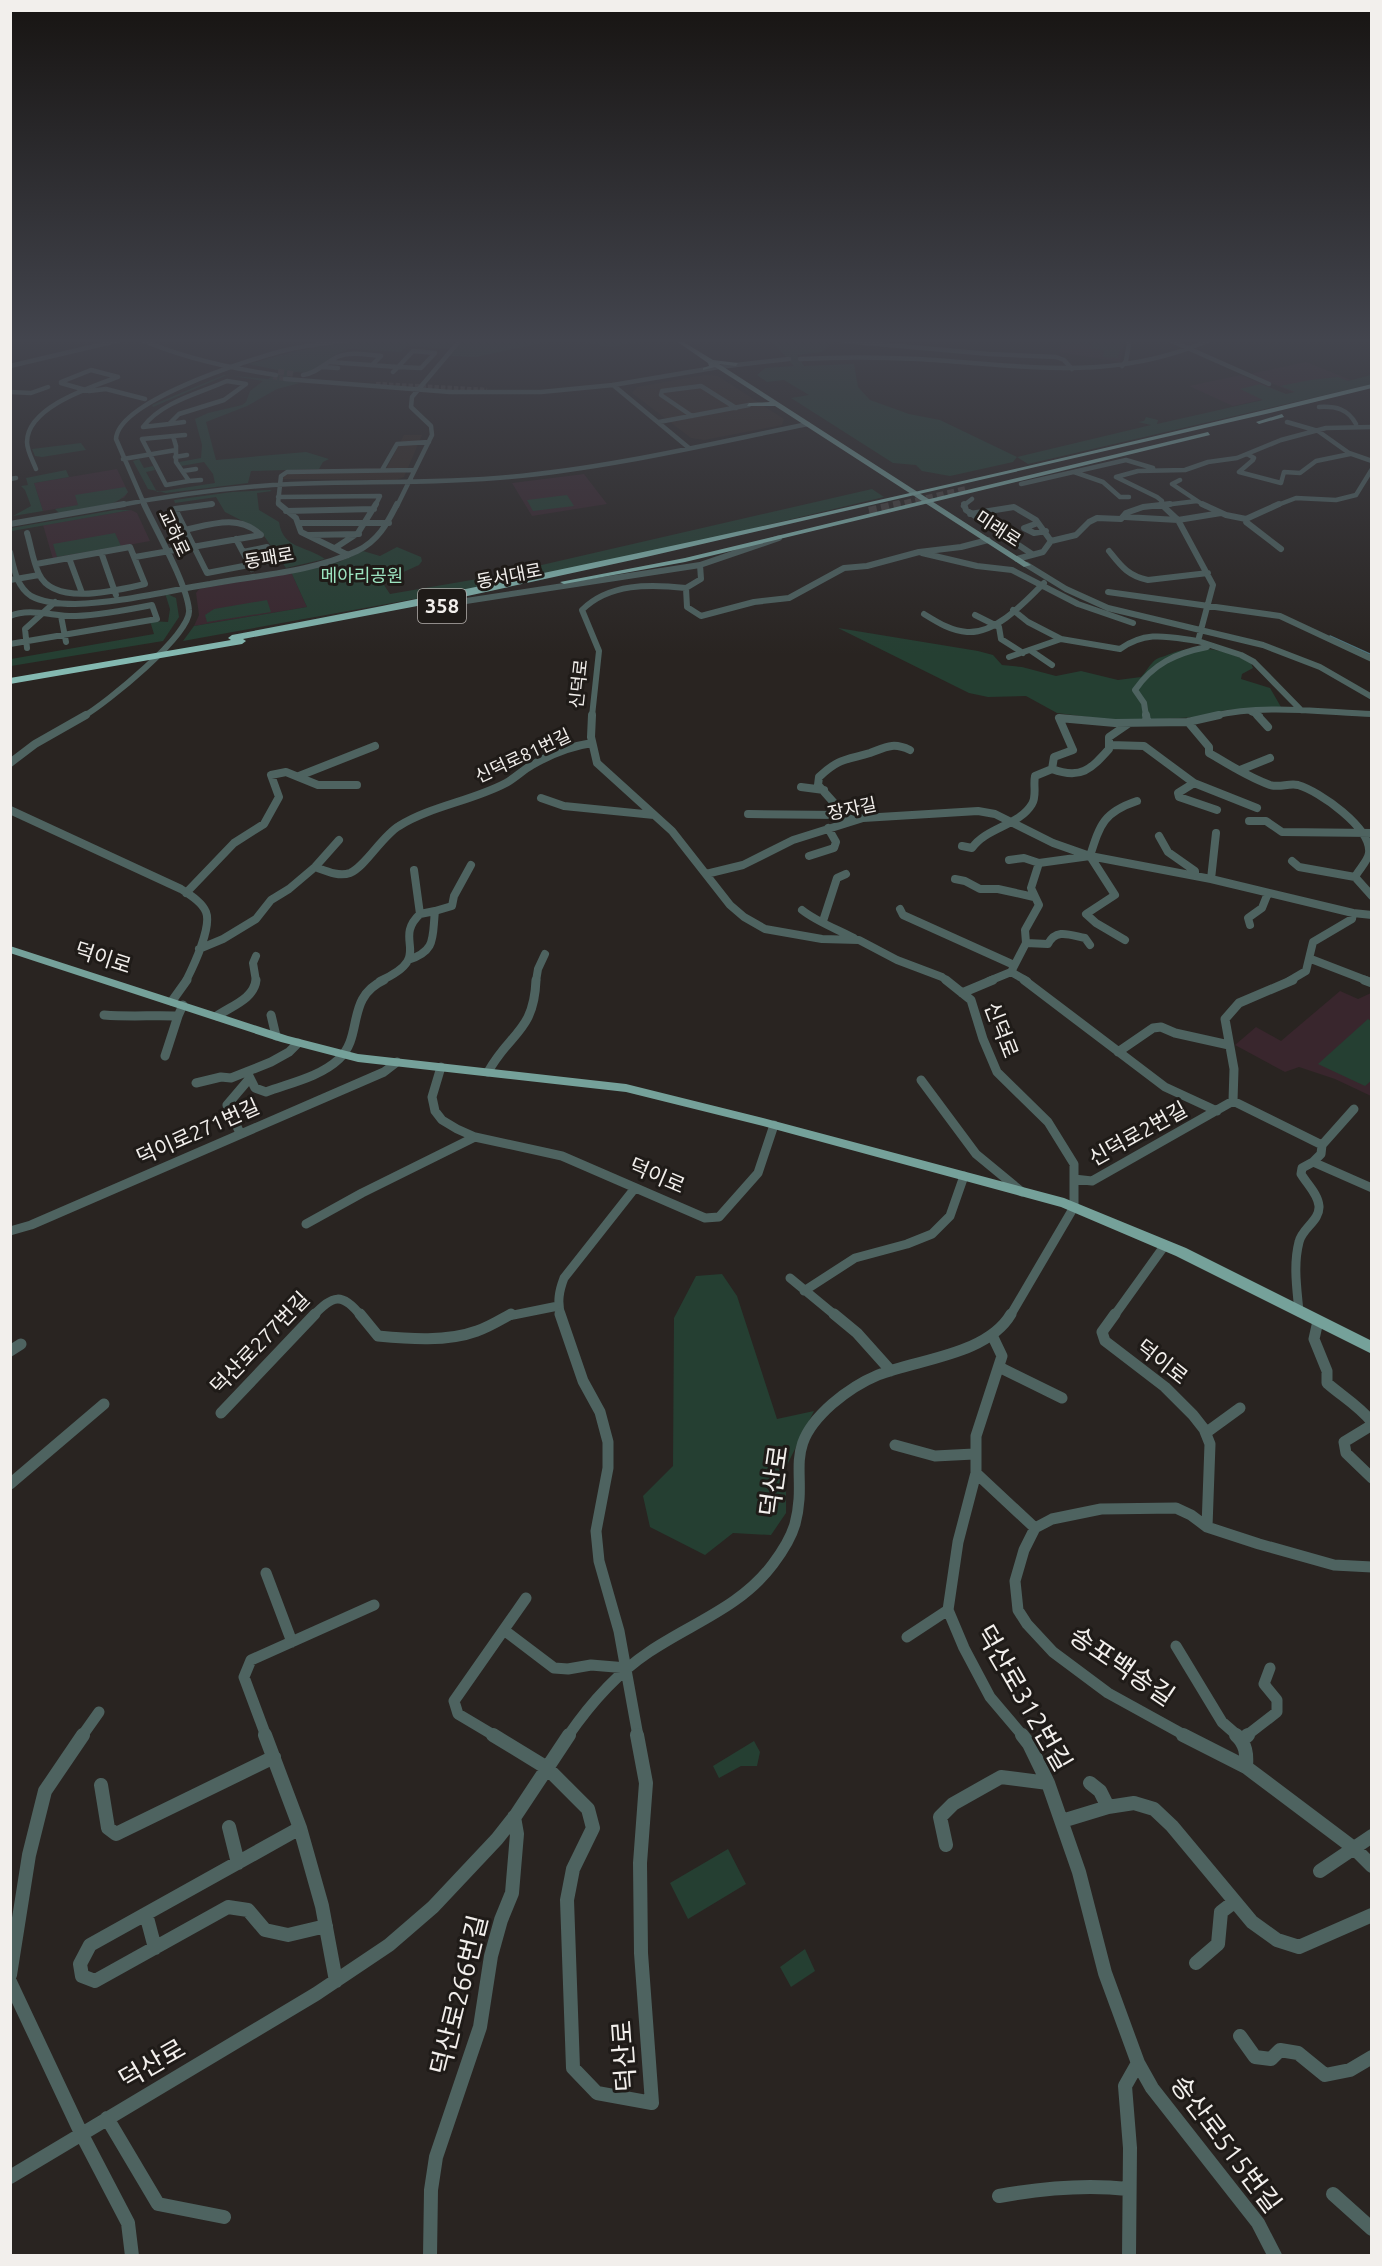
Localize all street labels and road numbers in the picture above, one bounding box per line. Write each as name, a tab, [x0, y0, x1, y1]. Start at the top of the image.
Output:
street label: 교하로	[155, 506, 194, 559]
street label: 미래로	[972, 506, 1025, 550]
street label: 동패로	[243, 543, 295, 571]
street label: 동서대로	[474, 559, 543, 591]
road number: 358	[418, 589, 466, 623]
street label: 신덕로	[565, 658, 591, 710]
street label: 신덕로81번길	[472, 724, 574, 786]
street label: 장자길	[825, 793, 878, 823]
street label: 덕이로	[72, 937, 135, 977]
street label: 신덕로	[980, 998, 1024, 1061]
street label: 덕이로271번길	[132, 1093, 263, 1169]
street label: 신덕로2번길	[1084, 1096, 1191, 1170]
street label: 덕이로	[626, 1153, 689, 1197]
street label: 덕산로277번길	[205, 1286, 314, 1398]
street label: 덕이로	[1132, 1334, 1193, 1389]
street label: 덕산로	[754, 1443, 793, 1518]
street label: 덕산로312번길	[971, 1620, 1078, 1776]
street label: 송포백송길	[1065, 1620, 1180, 1711]
street label: 덕산로266번길	[425, 1912, 492, 2078]
street label: 덕산로	[607, 2019, 640, 2093]
street label: 덕산로	[113, 2033, 190, 2094]
street label: 송산로515번길	[1166, 2070, 1287, 2218]

